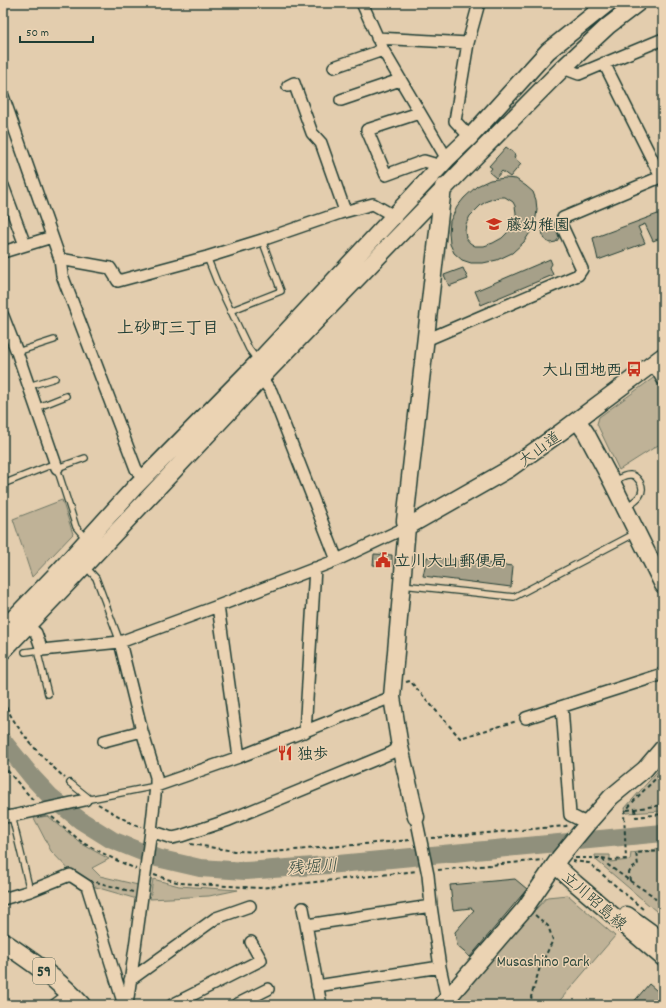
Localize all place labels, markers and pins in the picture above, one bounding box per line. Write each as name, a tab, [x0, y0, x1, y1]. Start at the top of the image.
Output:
school or university icon: 藤幼稚園	[485, 215, 503, 233]
place label: 藤幼稚園	[506, 215, 570, 238]
place label: 大山団地西	[542, 360, 622, 383]
bus stop icon: 大山団地西	[625, 360, 643, 378]
public building icon: 立川大山郵便局	[374, 551, 392, 569]
place label: 立川大山郵便局	[395, 551, 507, 574]
restaurant icon: 独歩	[276, 744, 294, 762]
place label: 独歩	[297, 744, 329, 767]

